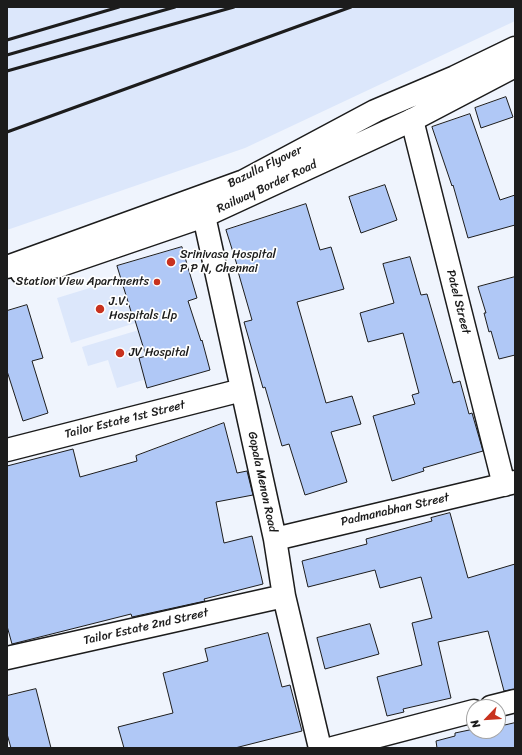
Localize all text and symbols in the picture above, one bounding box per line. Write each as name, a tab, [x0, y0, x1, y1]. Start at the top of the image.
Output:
street label: Bazulla Flyover	[226, 143, 304, 191]
street label: Railway Border Road	[215, 158, 319, 216]
place label: Srinivasa Hospital P P N, Chennai	[180, 248, 276, 276]
marker: Srinivasa Hospital P P N, Chennai	[165, 256, 177, 268]
street label: Patel Street	[443, 268, 473, 336]
place label: Station View Apartments	[16, 275, 149, 289]
marker: Station View Apartments	[152, 277, 162, 287]
place label: J.V. Hospitals Llp	[109, 295, 177, 323]
marker: J.V. Hospitals Llp	[94, 303, 106, 315]
place label: JV Hospital	[129, 346, 189, 360]
marker: JV Hospital	[114, 347, 126, 359]
street label: Tailor Estate 1st Street	[63, 398, 187, 442]
street label: Gopala Menon Road	[244, 430, 280, 534]
street label: Padmanabhan Street	[339, 491, 451, 529]
street label: Tailor Estate 2nd Street	[82, 606, 210, 648]
north arrow	[466, 699, 506, 739]
text: N	[465, 716, 486, 731]

